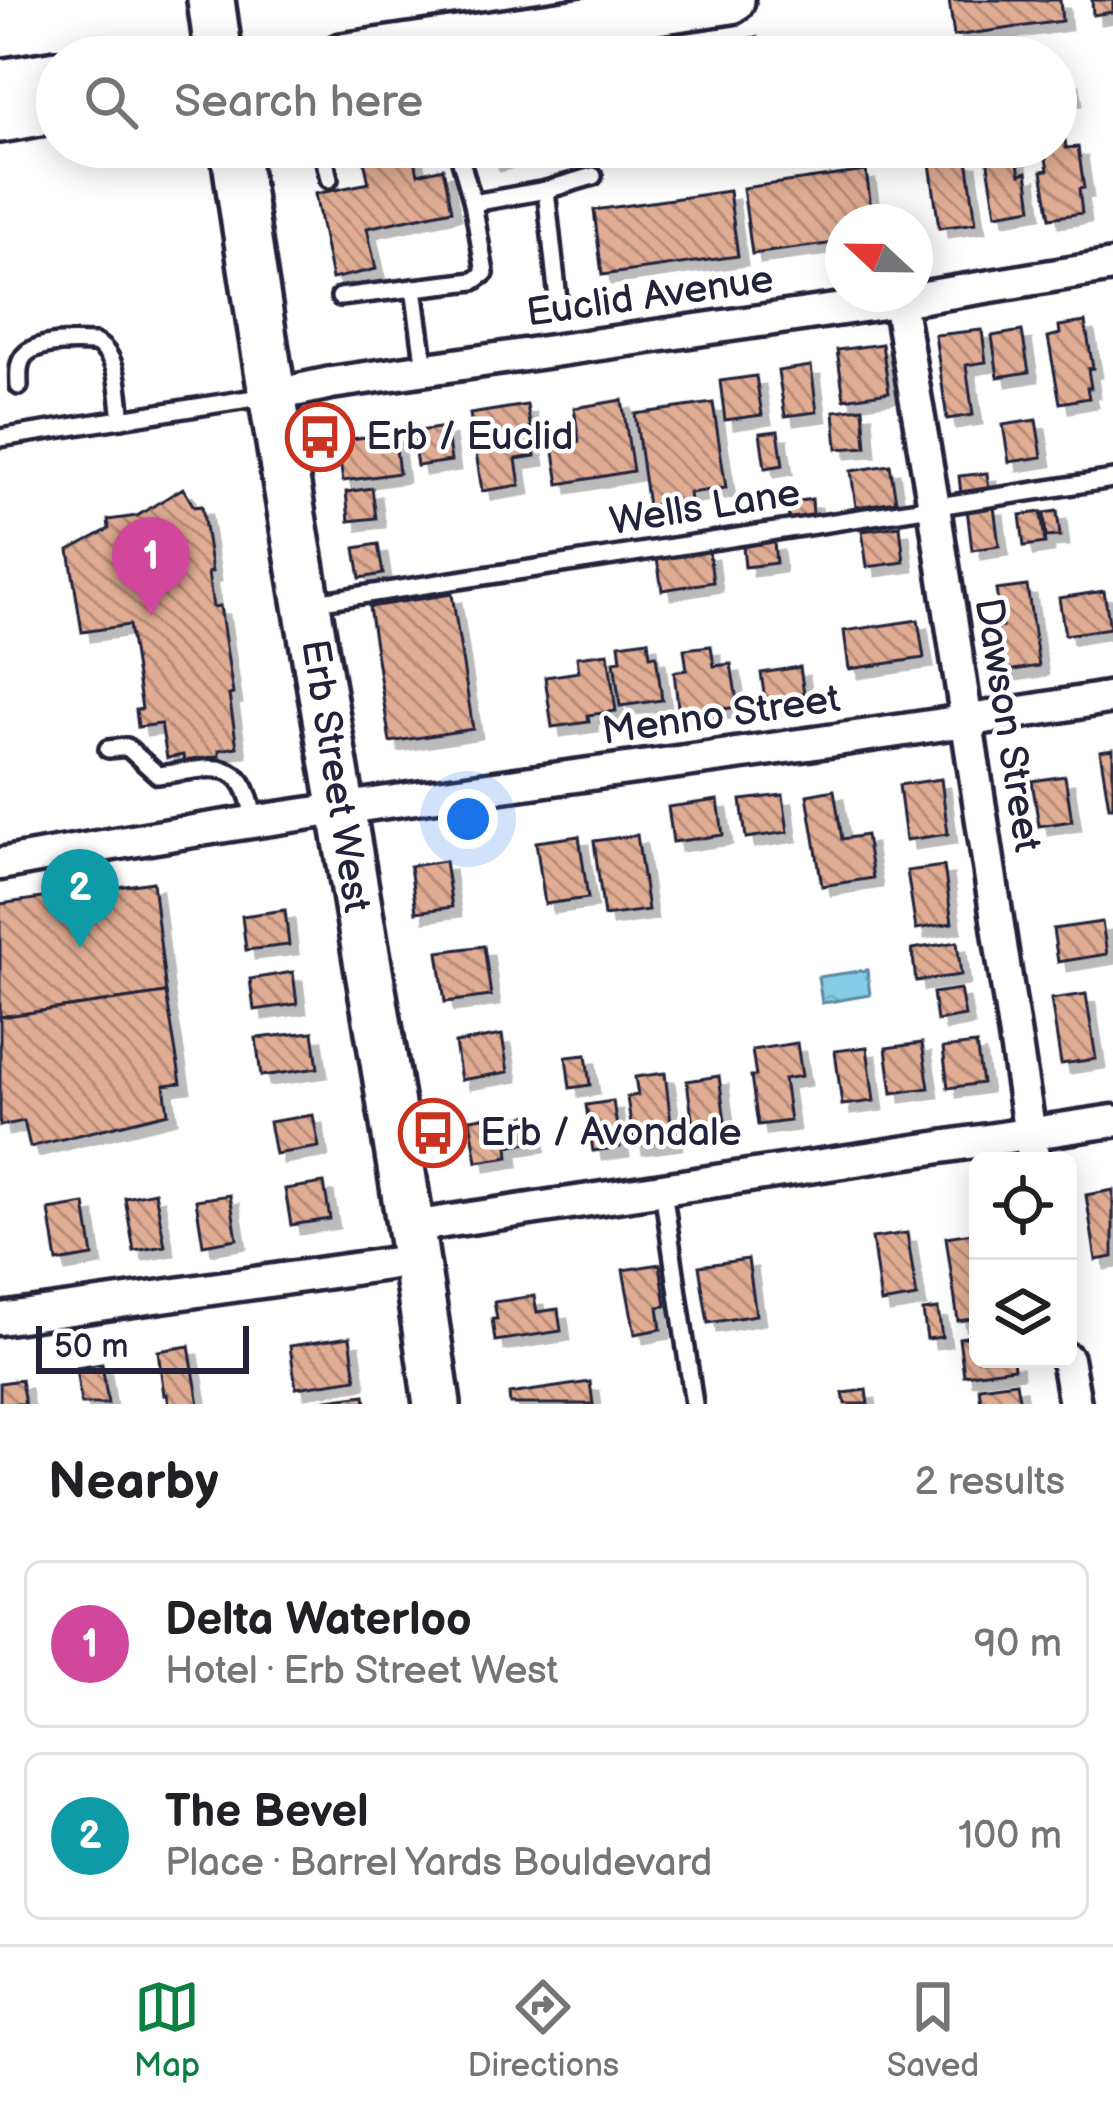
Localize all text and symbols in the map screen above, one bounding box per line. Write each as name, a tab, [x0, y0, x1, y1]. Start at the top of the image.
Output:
search box	[36, 36, 1077, 168]
icon: search	[78, 69, 144, 135]
text: Search here	[174, 75, 423, 130]
north arrow	[825, 204, 933, 312]
street label: Euclid Avenue	[524, 256, 776, 338]
bus stop icon: Erb / Euclid	[285, 402, 355, 472]
place label: Erb / Euclid	[366, 414, 574, 461]
street label: Wells Lane	[606, 470, 804, 546]
pin: 1	[112, 517, 190, 616]
street label: Dawson Street	[964, 595, 1050, 855]
street label: Erb Street West	[290, 636, 380, 916]
street label: Menno Street	[599, 676, 843, 756]
your location	[438, 789, 498, 849]
pin: 2	[41, 849, 119, 948]
bus stop icon: Erb / Avondale	[398, 1098, 468, 1168]
place label: Erb / Avondale	[480, 1110, 742, 1157]
map controls	[969, 1152, 1077, 1368]
button: locate	[969, 1152, 1077, 1260]
button: layers	[969, 1260, 1077, 1368]
scale bar	[36, 1320, 249, 1373]
text: 50 m	[54, 1327, 129, 1367]
text: Nearby	[48, 1452, 219, 1513]
text: 2 results	[914, 1459, 1065, 1506]
text: Delta Waterloo	[165, 1593, 472, 1648]
text: 1	[82, 1621, 98, 1668]
text: 90 m	[974, 1621, 1062, 1668]
text: Hotel · Erb Street West	[165, 1648, 559, 1695]
text: The Bevel	[165, 1785, 369, 1840]
text: 2	[78, 1813, 102, 1860]
text: 100 m	[958, 1813, 1062, 1860]
text: Place · Barrel Yards Bouldevard	[165, 1840, 712, 1887]
tab: Map	[134, 1974, 200, 2086]
tab: Directions	[467, 1974, 619, 2086]
tab: Saved	[887, 1974, 979, 2086]

